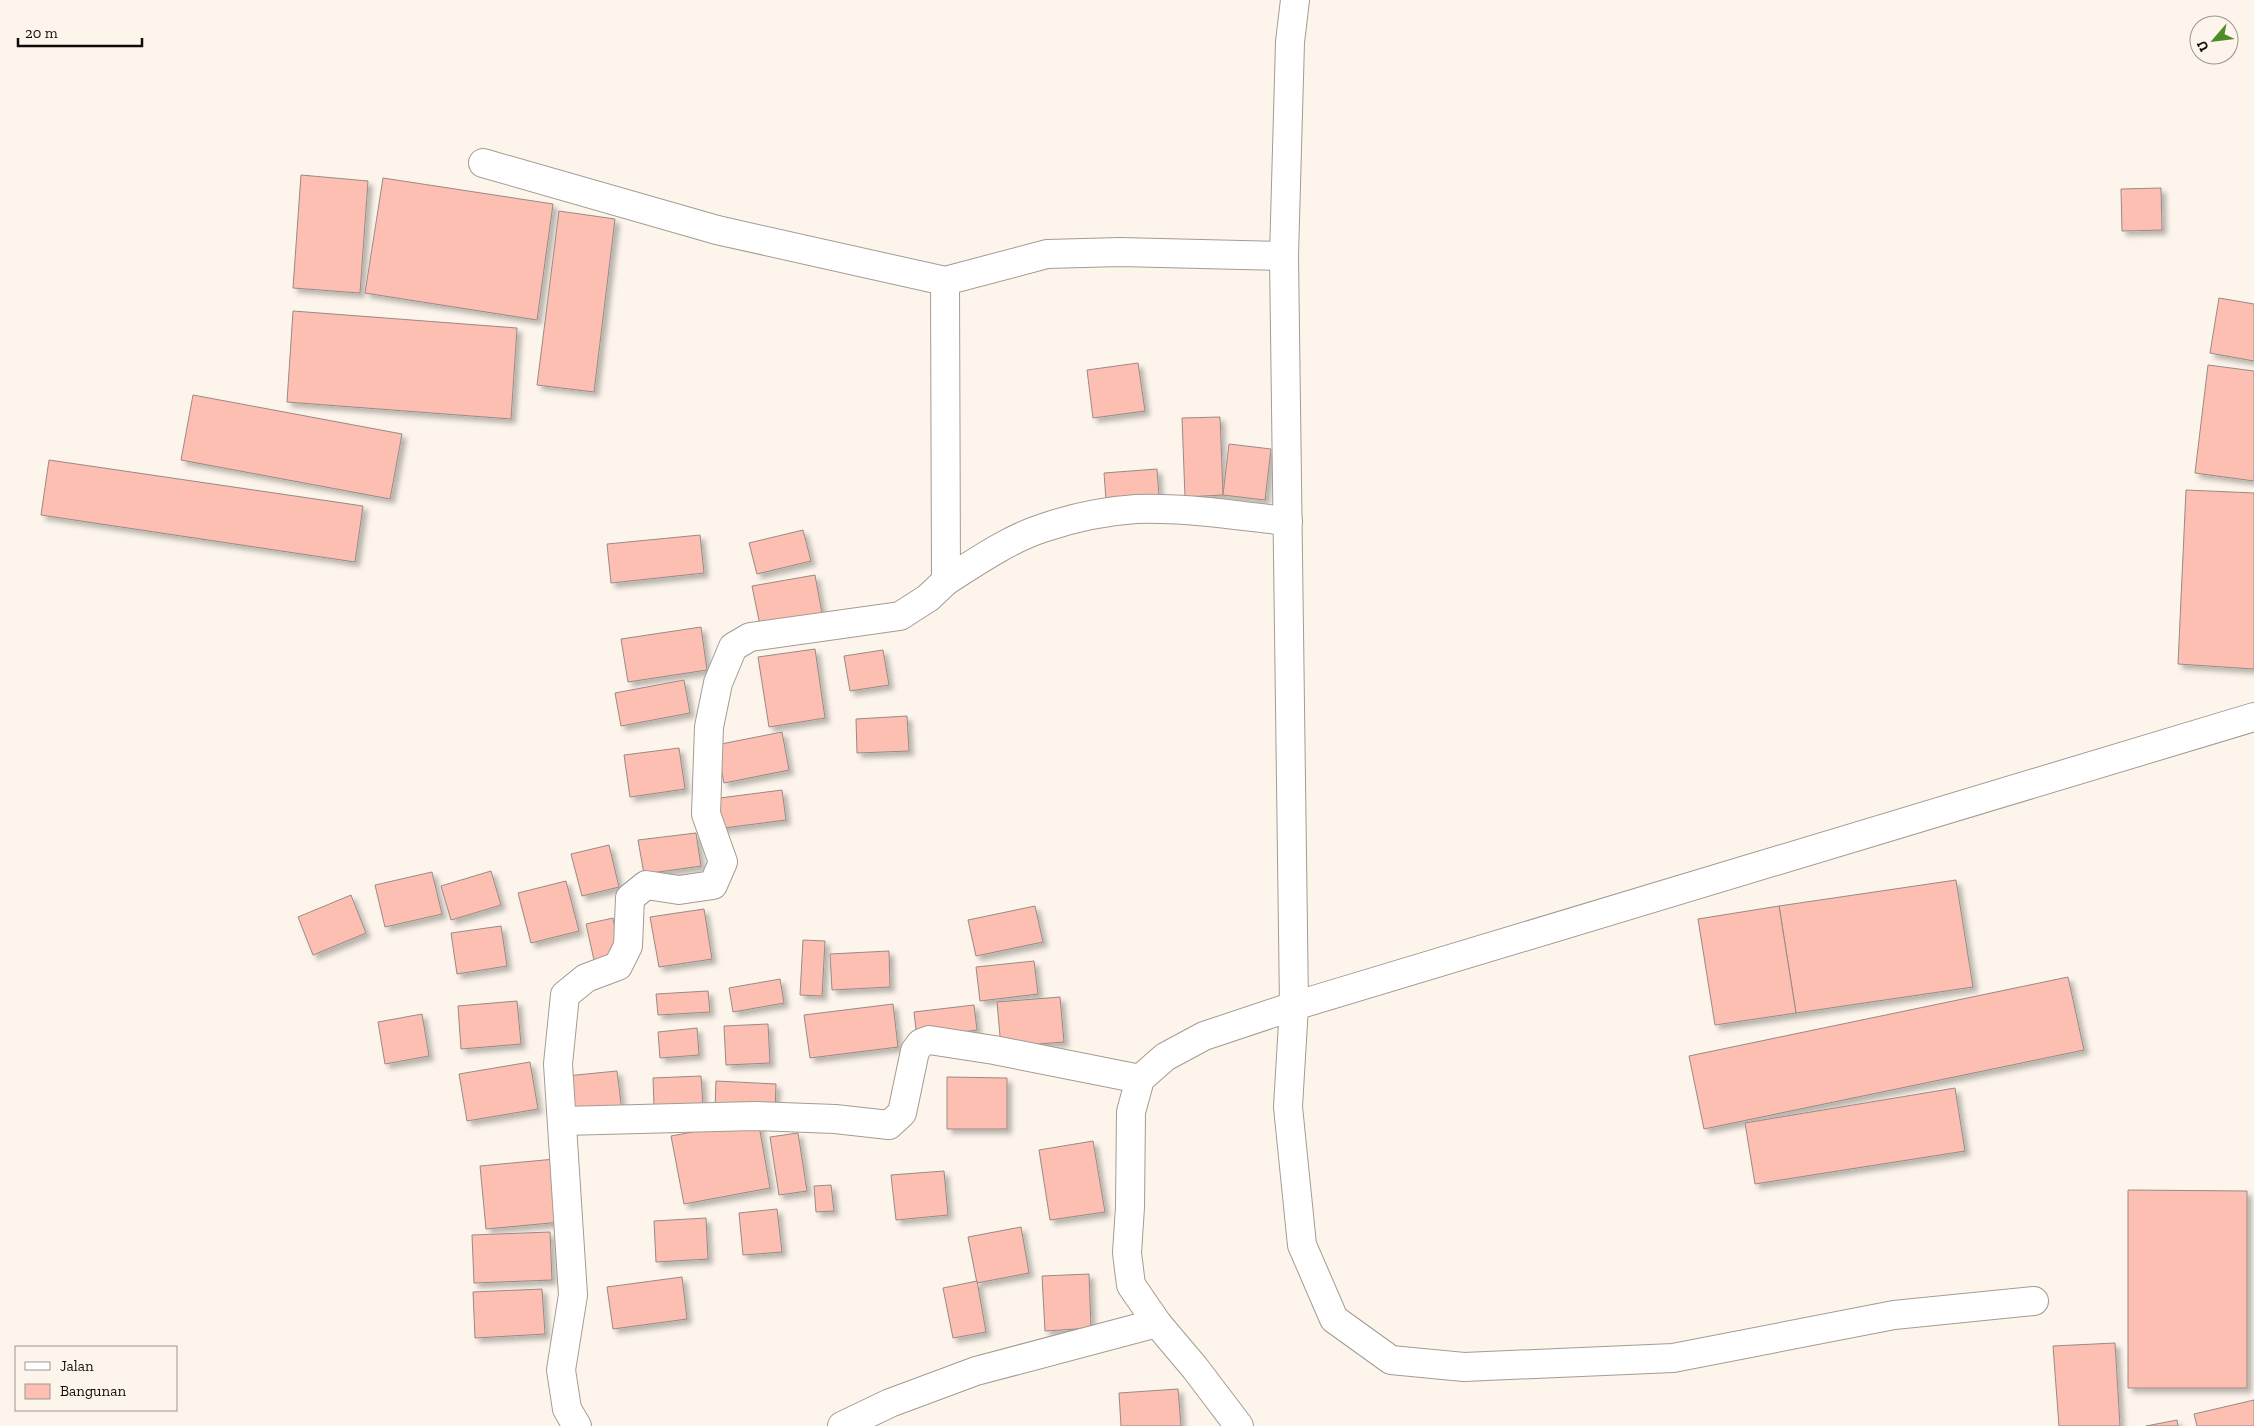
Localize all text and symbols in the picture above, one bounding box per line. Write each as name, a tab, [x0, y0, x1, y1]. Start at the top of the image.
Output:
scale bar	[18, 15, 141, 47]
north arrow	[2189, 15, 2239, 65]
text: 20 m	[25, 24, 58, 42]
text: U	[2193, 37, 2213, 54]
legend	[15, 1346, 178, 1411]
text: Jalan	[60, 1357, 94, 1375]
text: Bangunan	[60, 1382, 126, 1400]

